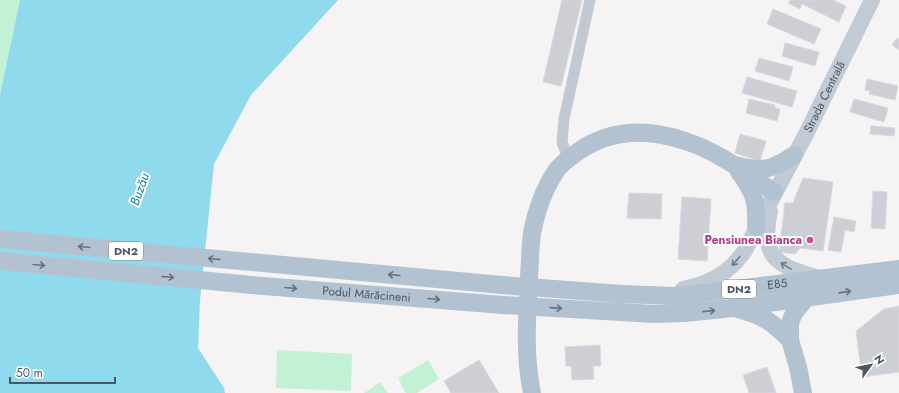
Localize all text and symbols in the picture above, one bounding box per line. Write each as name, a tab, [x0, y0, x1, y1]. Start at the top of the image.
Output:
street label: Strada Centrală	[799, 58, 850, 136]
water label: Buzău	[125, 170, 154, 208]
place label: Pensiunea Bianca	[705, 231, 802, 249]
marker: Pensiunea Bianca	[805, 235, 815, 245]
road number: DN2	[109, 242, 143, 260]
one-way arrow	[78, 243, 91, 250]
one-way arrow	[208, 255, 221, 263]
one-way arrow	[732, 256, 741, 266]
one-way arrow	[32, 261, 45, 268]
one-way arrow	[780, 262, 792, 270]
one-way arrow	[388, 272, 401, 279]
one-way arrow	[161, 273, 174, 280]
street label: E85	[766, 274, 788, 294]
road number: DN2	[722, 280, 756, 298]
street label: Podul Mărăcineni	[322, 282, 411, 307]
one-way arrow	[284, 284, 297, 291]
one-way arrow	[838, 288, 851, 296]
one-way arrow	[427, 295, 440, 303]
one-way arrow	[549, 305, 562, 312]
one-way arrow	[702, 307, 715, 314]
north arrow	[851, 345, 891, 385]
text: N	[870, 352, 888, 368]
scale bar	[10, 359, 115, 385]
text: 50 m	[16, 364, 43, 382]

